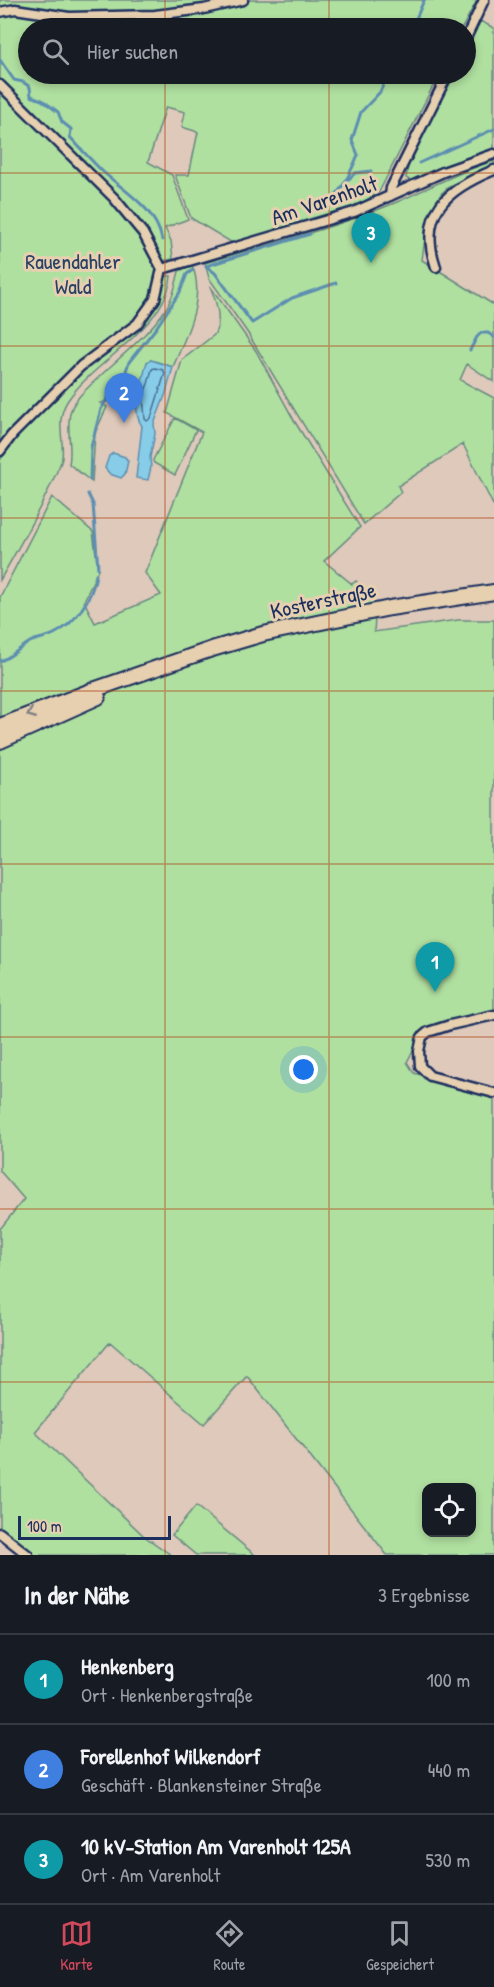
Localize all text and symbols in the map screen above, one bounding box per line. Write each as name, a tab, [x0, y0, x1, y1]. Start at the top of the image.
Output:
search box	[18, 18, 476, 84]
icon: search	[39, 35, 72, 68]
text: Hier suchen	[87, 36, 178, 66]
street label: Am Varenholt	[267, 168, 381, 232]
pin: 3	[352, 214, 391, 263]
park label: Rauendahler Wald	[25, 246, 121, 301]
pin: 2	[104, 374, 144, 423]
street label: Kosterstraße	[267, 574, 379, 626]
one-way arrow	[26, 707, 37, 719]
pin: 1	[416, 942, 454, 992]
your location	[289, 1055, 318, 1084]
map controls	[422, 1483, 476, 1537]
button: locate	[422, 1483, 476, 1537]
scale bar	[18, 1513, 171, 1540]
text: 100 m	[27, 1515, 62, 1537]
text: In der Nähe	[24, 1577, 130, 1612]
text: 3 Ergebnisse	[378, 1581, 470, 1608]
text: Henkenberg	[81, 1651, 174, 1681]
text: 1	[40, 1666, 47, 1693]
text: 100 m	[427, 1666, 470, 1693]
text: Ort · Henkenbergstraße	[81, 1681, 253, 1708]
text: Forellenhof Wilkendorf	[81, 1741, 261, 1771]
text: 2	[39, 1756, 48, 1783]
text: 440 m	[428, 1756, 470, 1783]
text: Geschäft · Blankensteiner Straße	[81, 1771, 322, 1798]
text: 10 kV-Station Am Varenholt 125A	[81, 1831, 351, 1861]
text: 3	[39, 1846, 48, 1873]
text: 530 m	[425, 1846, 470, 1873]
text: Ort · Am Varenholt	[81, 1861, 220, 1888]
tab: Karte	[60, 1917, 93, 1975]
tab: Route	[213, 1917, 246, 1975]
tab: Gespeichert	[366, 1917, 434, 1975]

